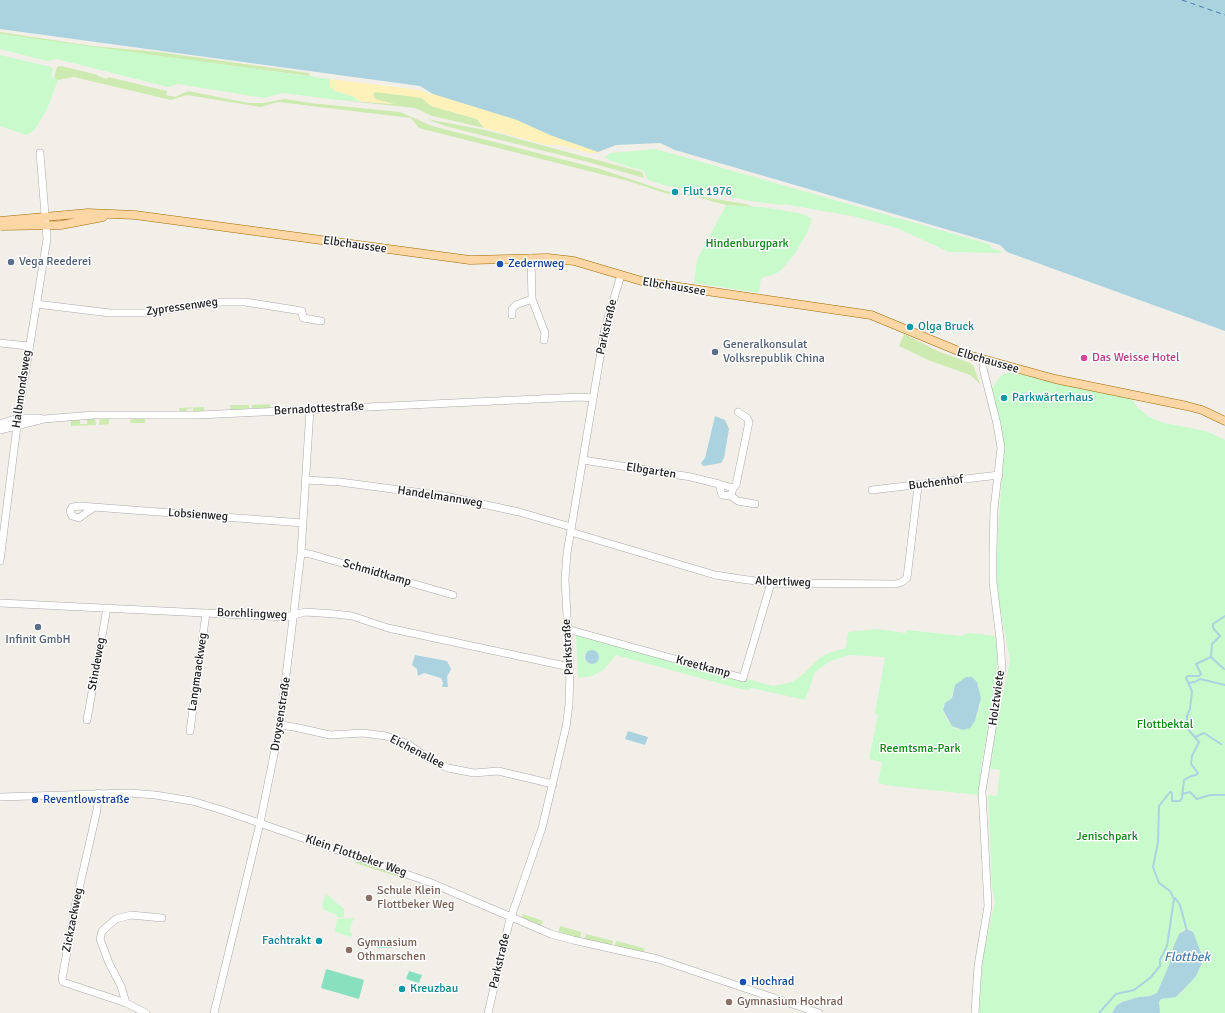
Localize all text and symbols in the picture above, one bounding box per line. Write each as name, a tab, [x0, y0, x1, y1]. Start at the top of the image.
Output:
place label: Flut 1976	[683, 185, 732, 199]
marker: Flut 1976	[670, 187, 680, 197]
street label: Elbchaussee	[322, 233, 388, 257]
park label: Hindenburgpark	[705, 237, 789, 251]
place label: Vega Reederei	[19, 255, 91, 269]
marker: Vega Reederei	[6, 257, 16, 267]
place label: Zedernweg	[508, 257, 564, 271]
marker: Zedernweg	[495, 259, 505, 269]
street label: Elbchaussee	[641, 275, 707, 299]
street label: Zypressenweg	[145, 295, 219, 319]
street label: Parkstraße	[594, 298, 620, 356]
place label: Olga Bruck	[918, 320, 974, 334]
marker: Olga Bruck	[905, 322, 915, 332]
place label: Generalkonsulat Volksrepublik China	[723, 338, 825, 366]
street label: Elbchaussee	[955, 345, 1021, 377]
marker: Generalkonsulat Volksrepublik China	[710, 347, 720, 357]
street label: Halbmondsweg	[9, 349, 35, 429]
place label: Das Weisse Hotel	[1092, 351, 1180, 365]
marker: Das Weisse Hotel	[1079, 353, 1089, 363]
place label: Parkwärterhaus	[1012, 391, 1093, 405]
marker: Parkwärterhaus	[999, 393, 1009, 403]
street label: Bernadottestraße	[273, 399, 365, 419]
street label: Elbgarten	[625, 460, 677, 482]
street label: Buchenhof	[908, 472, 964, 494]
street label: Handelmannweg	[396, 483, 484, 511]
street label: Lobsienweg	[167, 506, 229, 524]
street label: Schmidtkamp	[341, 556, 413, 590]
street label: Albertiweg	[755, 574, 811, 590]
street label: Borchlingweg	[217, 606, 287, 622]
street label: Parkstraße	[559, 618, 577, 676]
marker: Infinit GmbH	[33, 622, 43, 632]
street label: Langmaackweg	[185, 632, 211, 712]
place label: Infinit GmbH	[5, 633, 71, 647]
street label: Stindeweg	[85, 636, 109, 692]
street label: Kreetkamp	[674, 653, 732, 681]
street label: Holztwiete	[986, 669, 1008, 727]
street label: Droysenstraße	[268, 676, 294, 752]
park label: Flottbektal	[1137, 718, 1193, 732]
street label: Eichenallee	[387, 732, 447, 772]
park label: Reemtsma-Park	[880, 742, 960, 756]
place label: Reventlowstraße	[43, 793, 130, 807]
marker: Reventlowstraße	[30, 795, 40, 805]
park label: Jenischpark	[1076, 830, 1138, 844]
street label: Klein Flottbeker Weg	[303, 832, 409, 880]
place label: Schule Klein Flottbeker Weg	[377, 884, 454, 912]
street label: Zickzackweg	[60, 886, 86, 954]
marker: Schule Klein Flottbeker Weg	[364, 893, 374, 903]
street label: Parkstraße	[487, 932, 513, 990]
place label: Fachtrakt	[262, 934, 311, 948]
marker: Fachtrakt	[314, 936, 324, 946]
place label: Gymnasium Othmarschen	[357, 936, 426, 964]
marker: Gymnasium Othmarschen	[344, 945, 354, 955]
water label: Flottbek	[1164, 950, 1210, 966]
place label: Hochrad	[751, 975, 794, 989]
marker: Hochrad	[738, 977, 748, 987]
place label: Kreuzbau	[410, 982, 458, 996]
marker: Kreuzbau	[397, 984, 407, 994]
place label: Gymnasium Hochrad	[737, 995, 843, 1009]
marker: Gymnasium Hochrad	[724, 997, 734, 1007]

